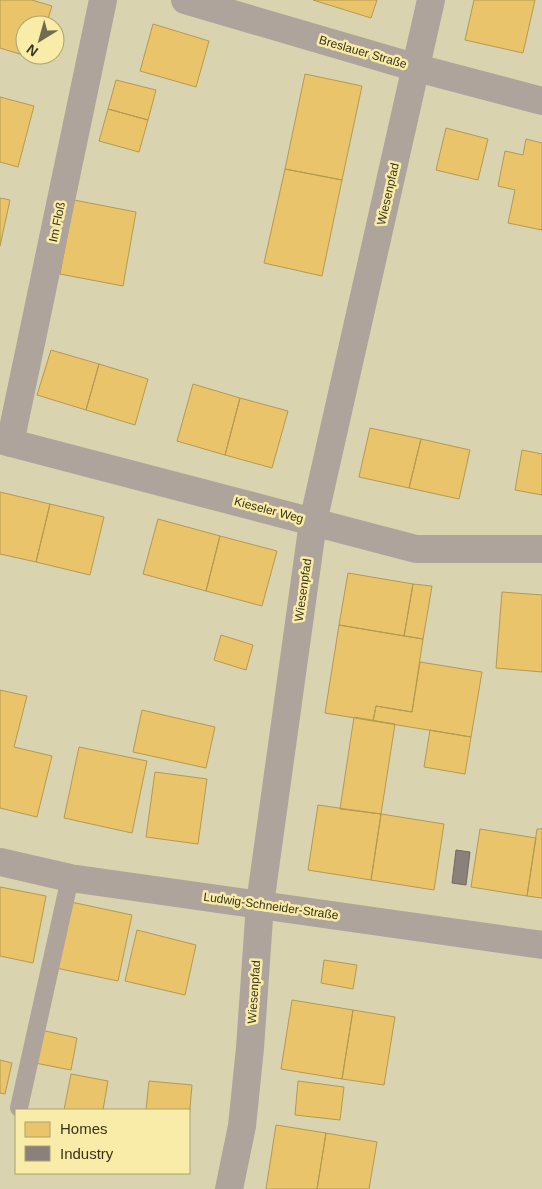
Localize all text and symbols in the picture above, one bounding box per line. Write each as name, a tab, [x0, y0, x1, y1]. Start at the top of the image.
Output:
north arrow	[15, 15, 65, 65]
street label: Breslauer Straße	[317, 33, 409, 71]
text: N	[23, 41, 41, 60]
street label: Wiesenpfad	[374, 162, 402, 226]
street label: Im Floß	[46, 201, 68, 243]
street label: Kieseler Weg	[233, 494, 305, 526]
street label: Wiesenpfad	[292, 558, 314, 622]
street label: Ludwig-Schneider-Straße	[203, 890, 340, 922]
street label: Wiesenpfad	[245, 960, 263, 1024]
legend	[15, 1109, 190, 1174]
text: Homes	[60, 1120, 108, 1137]
text: Industry	[60, 1145, 114, 1162]

